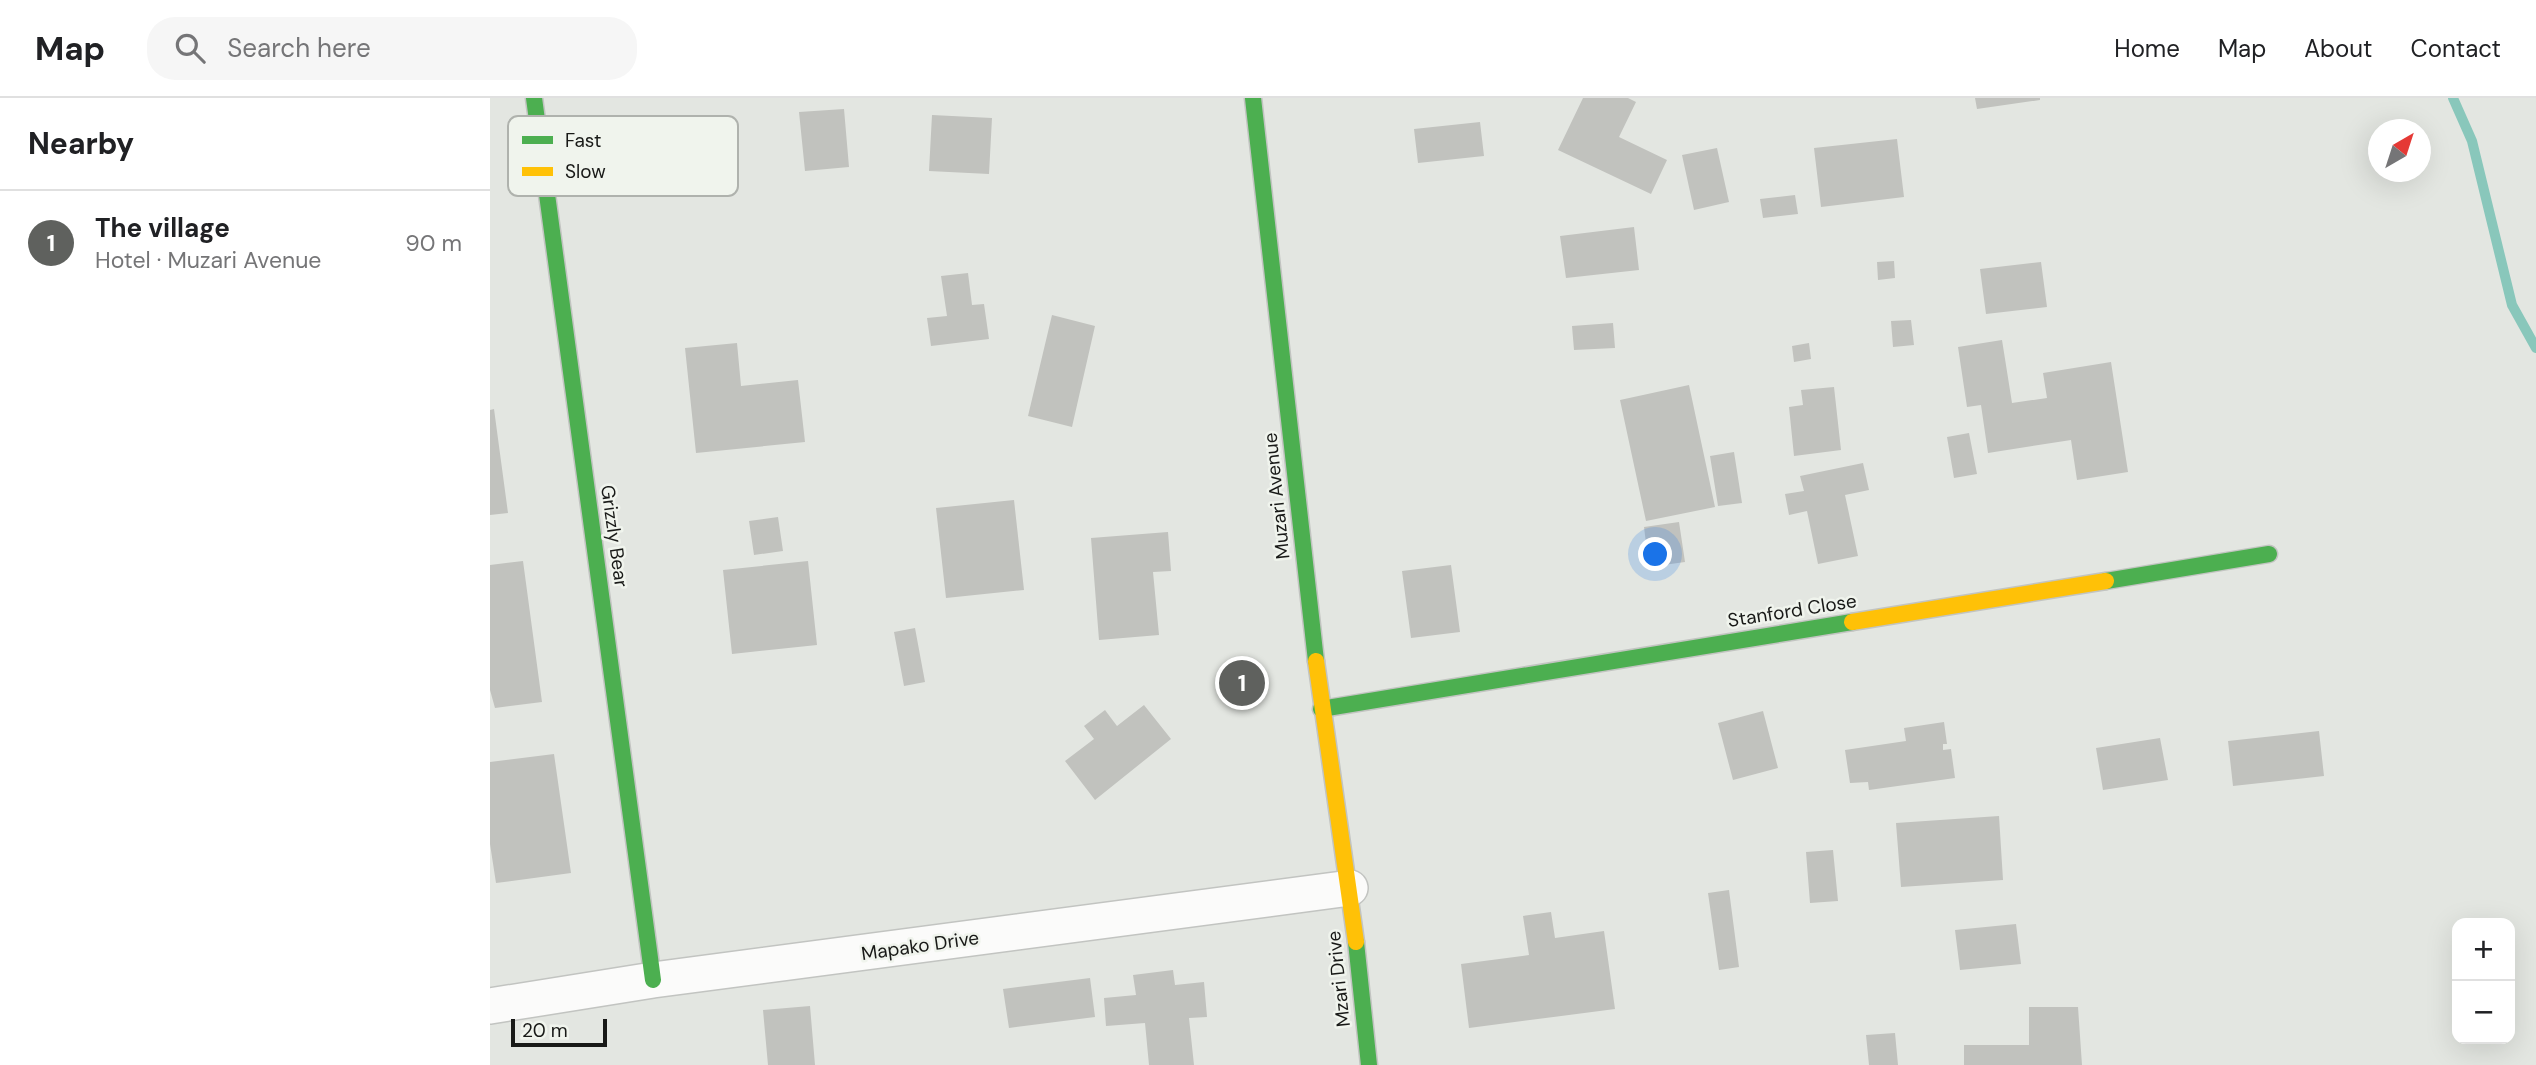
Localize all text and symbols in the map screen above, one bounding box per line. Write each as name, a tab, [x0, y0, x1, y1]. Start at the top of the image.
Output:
search box	[147, 17, 637, 80]
text: Map	[35, 27, 105, 70]
icon: search	[171, 29, 209, 67]
text: Search here	[227, 31, 371, 65]
text: Home	[2114, 33, 2180, 64]
text: Map	[2218, 33, 2266, 64]
text: About	[2304, 33, 2373, 64]
text: Contact	[2411, 33, 2501, 64]
legend	[508, 116, 738, 196]
north arrow	[2368, 119, 2431, 182]
text: Nearby	[28, 124, 134, 163]
text: Fast	[565, 128, 601, 153]
text: Slow	[565, 159, 606, 184]
text: The village	[95, 211, 230, 245]
text: 1	[47, 228, 55, 258]
text: 90 m	[405, 228, 462, 258]
text: Hotel · Muzari Avenue	[95, 245, 321, 275]
street label: Muzari Avenue	[1257, 431, 1296, 560]
street label: Grizzly Bear	[595, 483, 634, 589]
your location	[1638, 537, 1672, 571]
street label: Stanford Close	[1726, 588, 1858, 633]
pin: 1	[1219, 657, 1265, 709]
map controls	[2452, 918, 2515, 1044]
button: +	[2452, 918, 2515, 981]
street label: Mapako Drive	[860, 925, 981, 966]
street label: Mzari Drive	[1321, 930, 1356, 1028]
button: −	[2452, 981, 2515, 1044]
scale bar	[511, 1016, 607, 1048]
text: 20 m	[522, 1018, 568, 1043]

